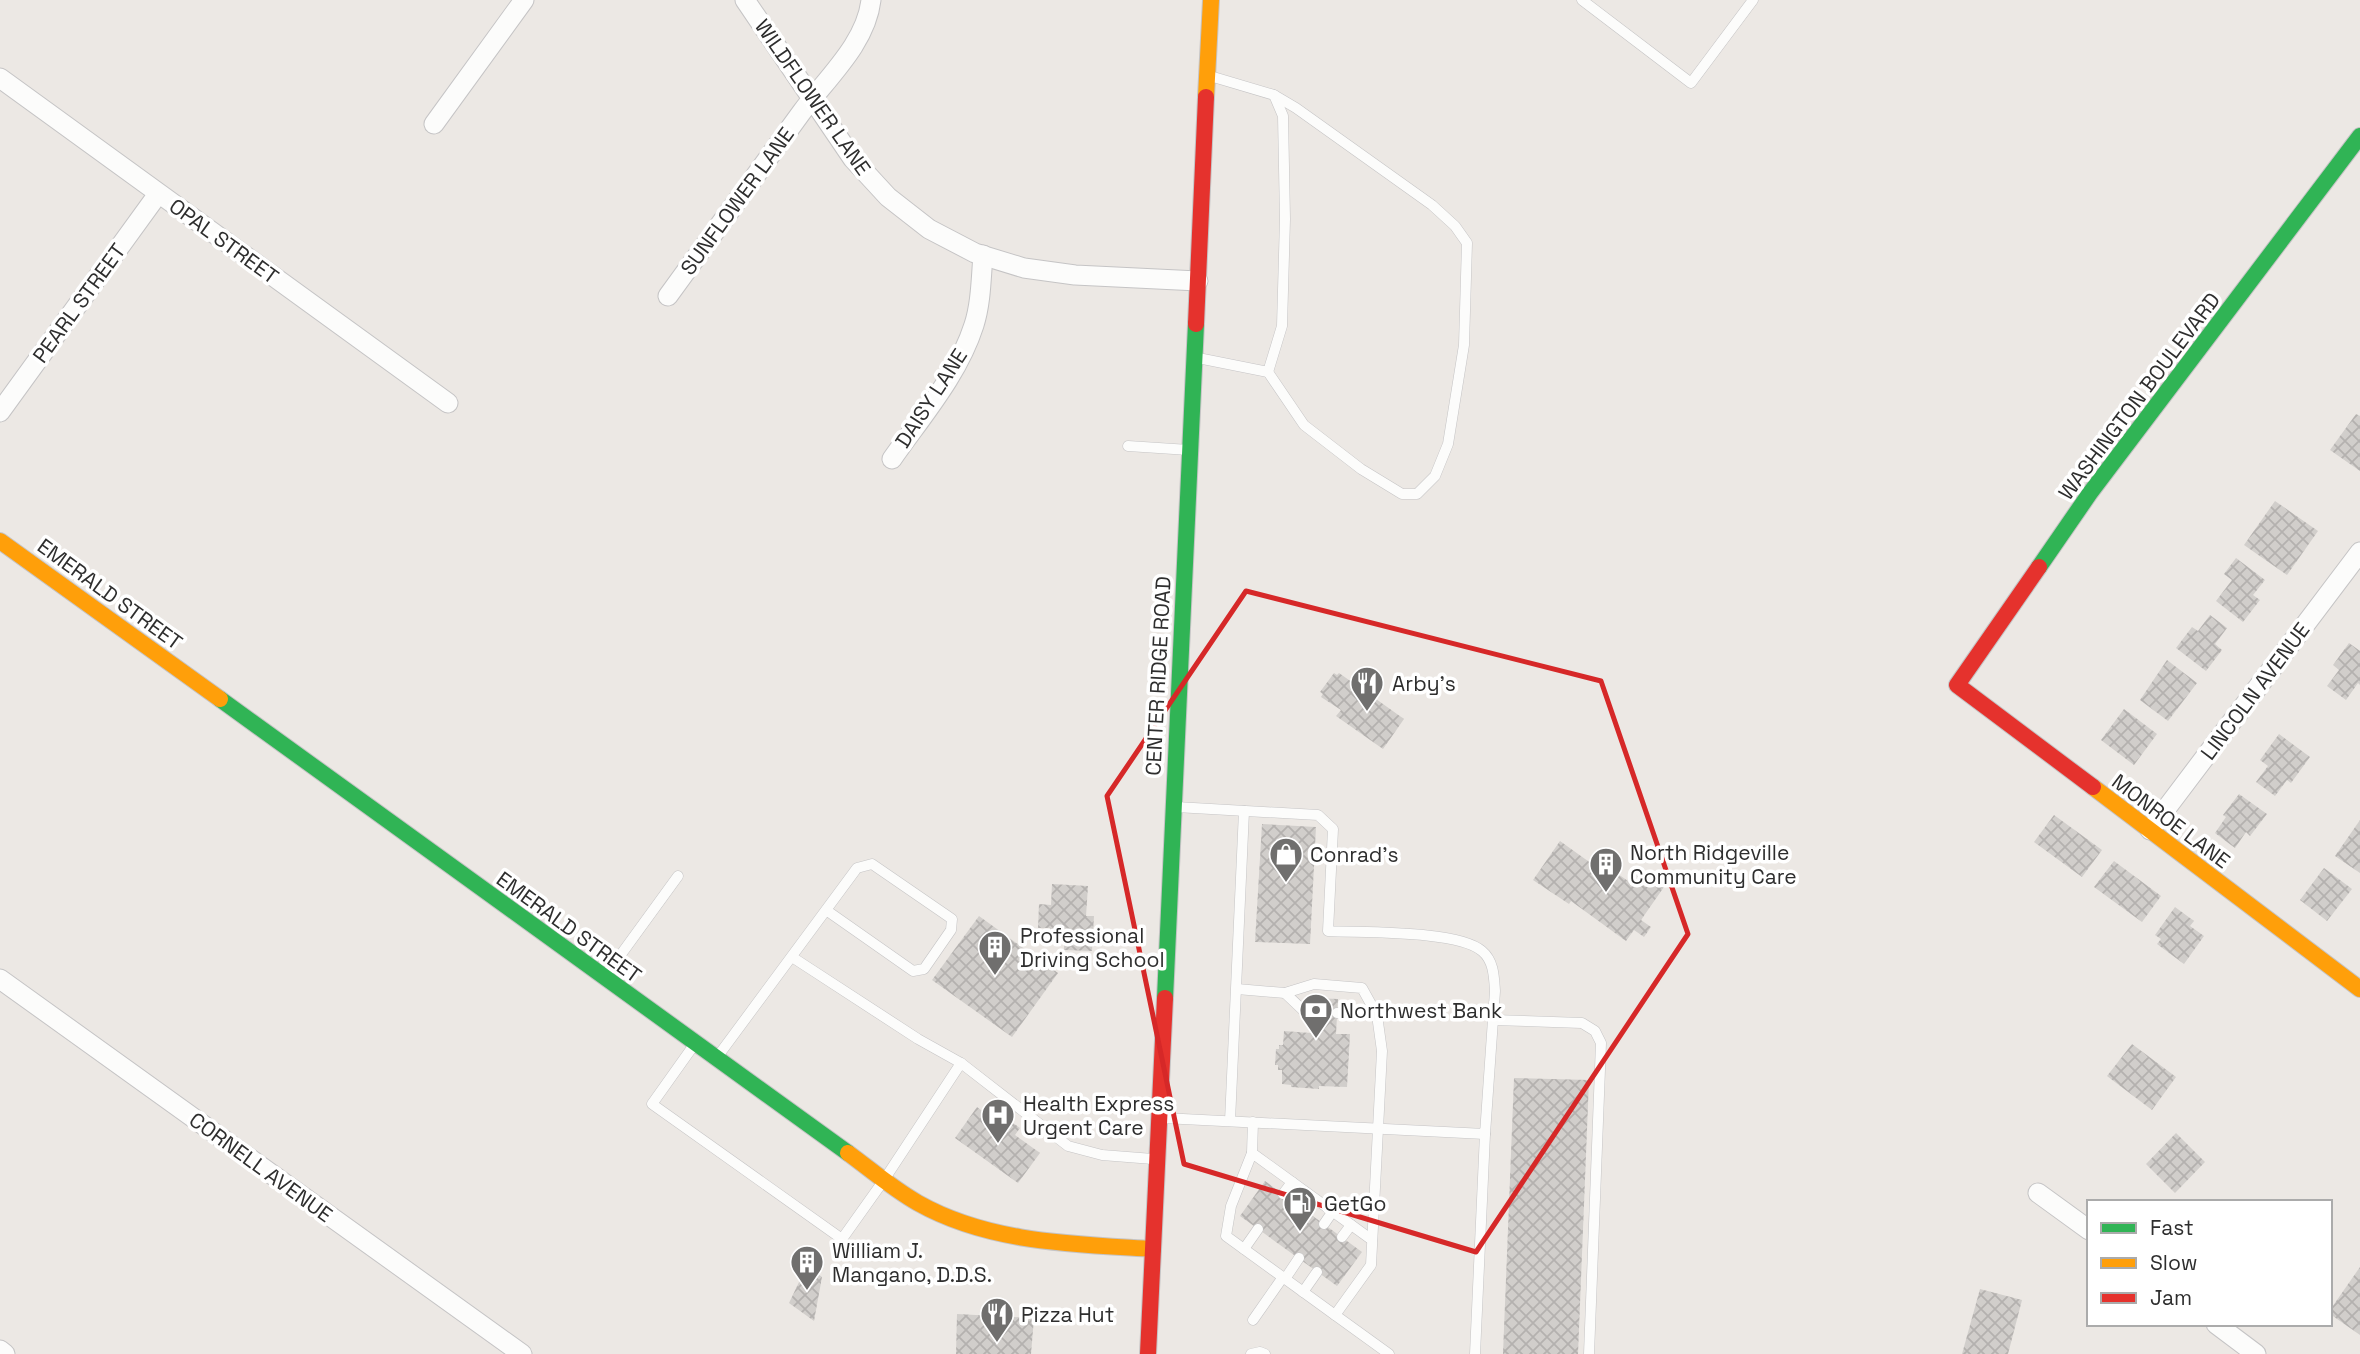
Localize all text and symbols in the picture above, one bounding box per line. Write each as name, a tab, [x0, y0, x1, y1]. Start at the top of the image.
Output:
street label: WILDFLOWER LANE	[749, 14, 877, 180]
street label: SUNFLOWER LANE	[674, 122, 800, 280]
street label: OPAL STREET	[164, 192, 284, 290]
street label: PEARL STREET	[27, 238, 131, 368]
street label: WASHINGTON BOULEVARD	[2052, 287, 2226, 505]
street label: DAISY LANE	[889, 343, 973, 453]
street label: EMERALD STREET	[32, 532, 188, 656]
street label: CENTER RIDGE ROAD	[1139, 576, 1177, 776]
street label: LINCOLN AVENUE	[2194, 617, 2316, 765]
restaurant icon: Arby's	[1348, 664, 1386, 713]
place label: Arby's	[1392, 670, 1456, 697]
street label: MONROE LANE	[2107, 768, 2235, 874]
shop icon: Conrad's	[1267, 835, 1305, 884]
place label: North Ridgeville Community Care	[1630, 839, 1797, 890]
place label: Conrad's	[1310, 841, 1398, 868]
building icon: North Ridgeville Community Care	[1587, 845, 1625, 894]
street label: EMERALD STREET	[491, 865, 647, 989]
place label: Professional Driving School	[1020, 922, 1165, 973]
building icon: Professional Driving School	[976, 928, 1014, 977]
bank icon: Northwest Bank	[1297, 991, 1335, 1040]
place label: Northwest Bank	[1340, 997, 1502, 1024]
place label: Health Express Urgent Care	[1023, 1090, 1174, 1141]
hospital icon: Health Express Urgent Care	[979, 1096, 1017, 1145]
street label: CORNELL AVENUE	[184, 1106, 338, 1228]
fuel station icon: GetGo	[1281, 1184, 1319, 1233]
place label: GetGo	[1324, 1190, 1386, 1217]
legend	[2087, 1200, 2332, 1326]
text: Fast	[2150, 1214, 2194, 1241]
place label: William J. Mangano, D.D.S.	[832, 1237, 992, 1288]
building icon: William J. Mangano, D.D.S.	[788, 1243, 826, 1292]
text: Slow	[2150, 1249, 2198, 1276]
text: Jam	[2150, 1284, 2192, 1311]
restaurant icon: Pizza Hut	[978, 1295, 1016, 1344]
place label: Pizza Hut	[1021, 1301, 1114, 1328]

